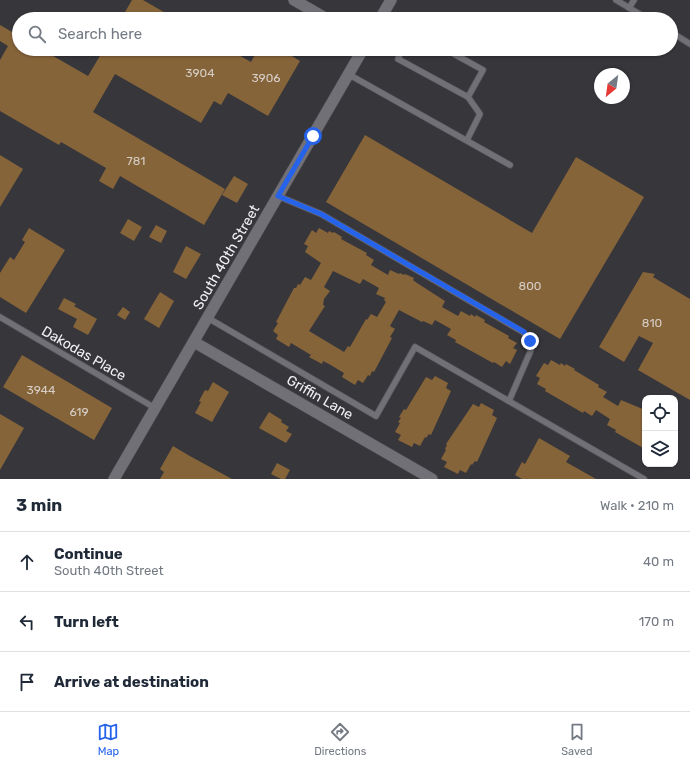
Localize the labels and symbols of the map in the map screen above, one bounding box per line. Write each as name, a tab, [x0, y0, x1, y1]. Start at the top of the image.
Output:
house number: 3904	[185, 66, 215, 80]
north arrow	[594, 68, 630, 104]
house number: 3906	[251, 71, 281, 85]
route start	[304, 127, 322, 145]
house number: 781	[127, 154, 145, 168]
street label: South 40th Street	[190, 201, 264, 313]
house number: 800	[519, 279, 541, 293]
house number: 810	[642, 316, 662, 330]
street label: Dakodas Place	[39, 322, 129, 385]
route end	[521, 332, 539, 350]
street label: Griffin Lane	[283, 372, 356, 423]
house number: 3944	[26, 383, 56, 397]
house number: 619	[69, 405, 89, 419]

